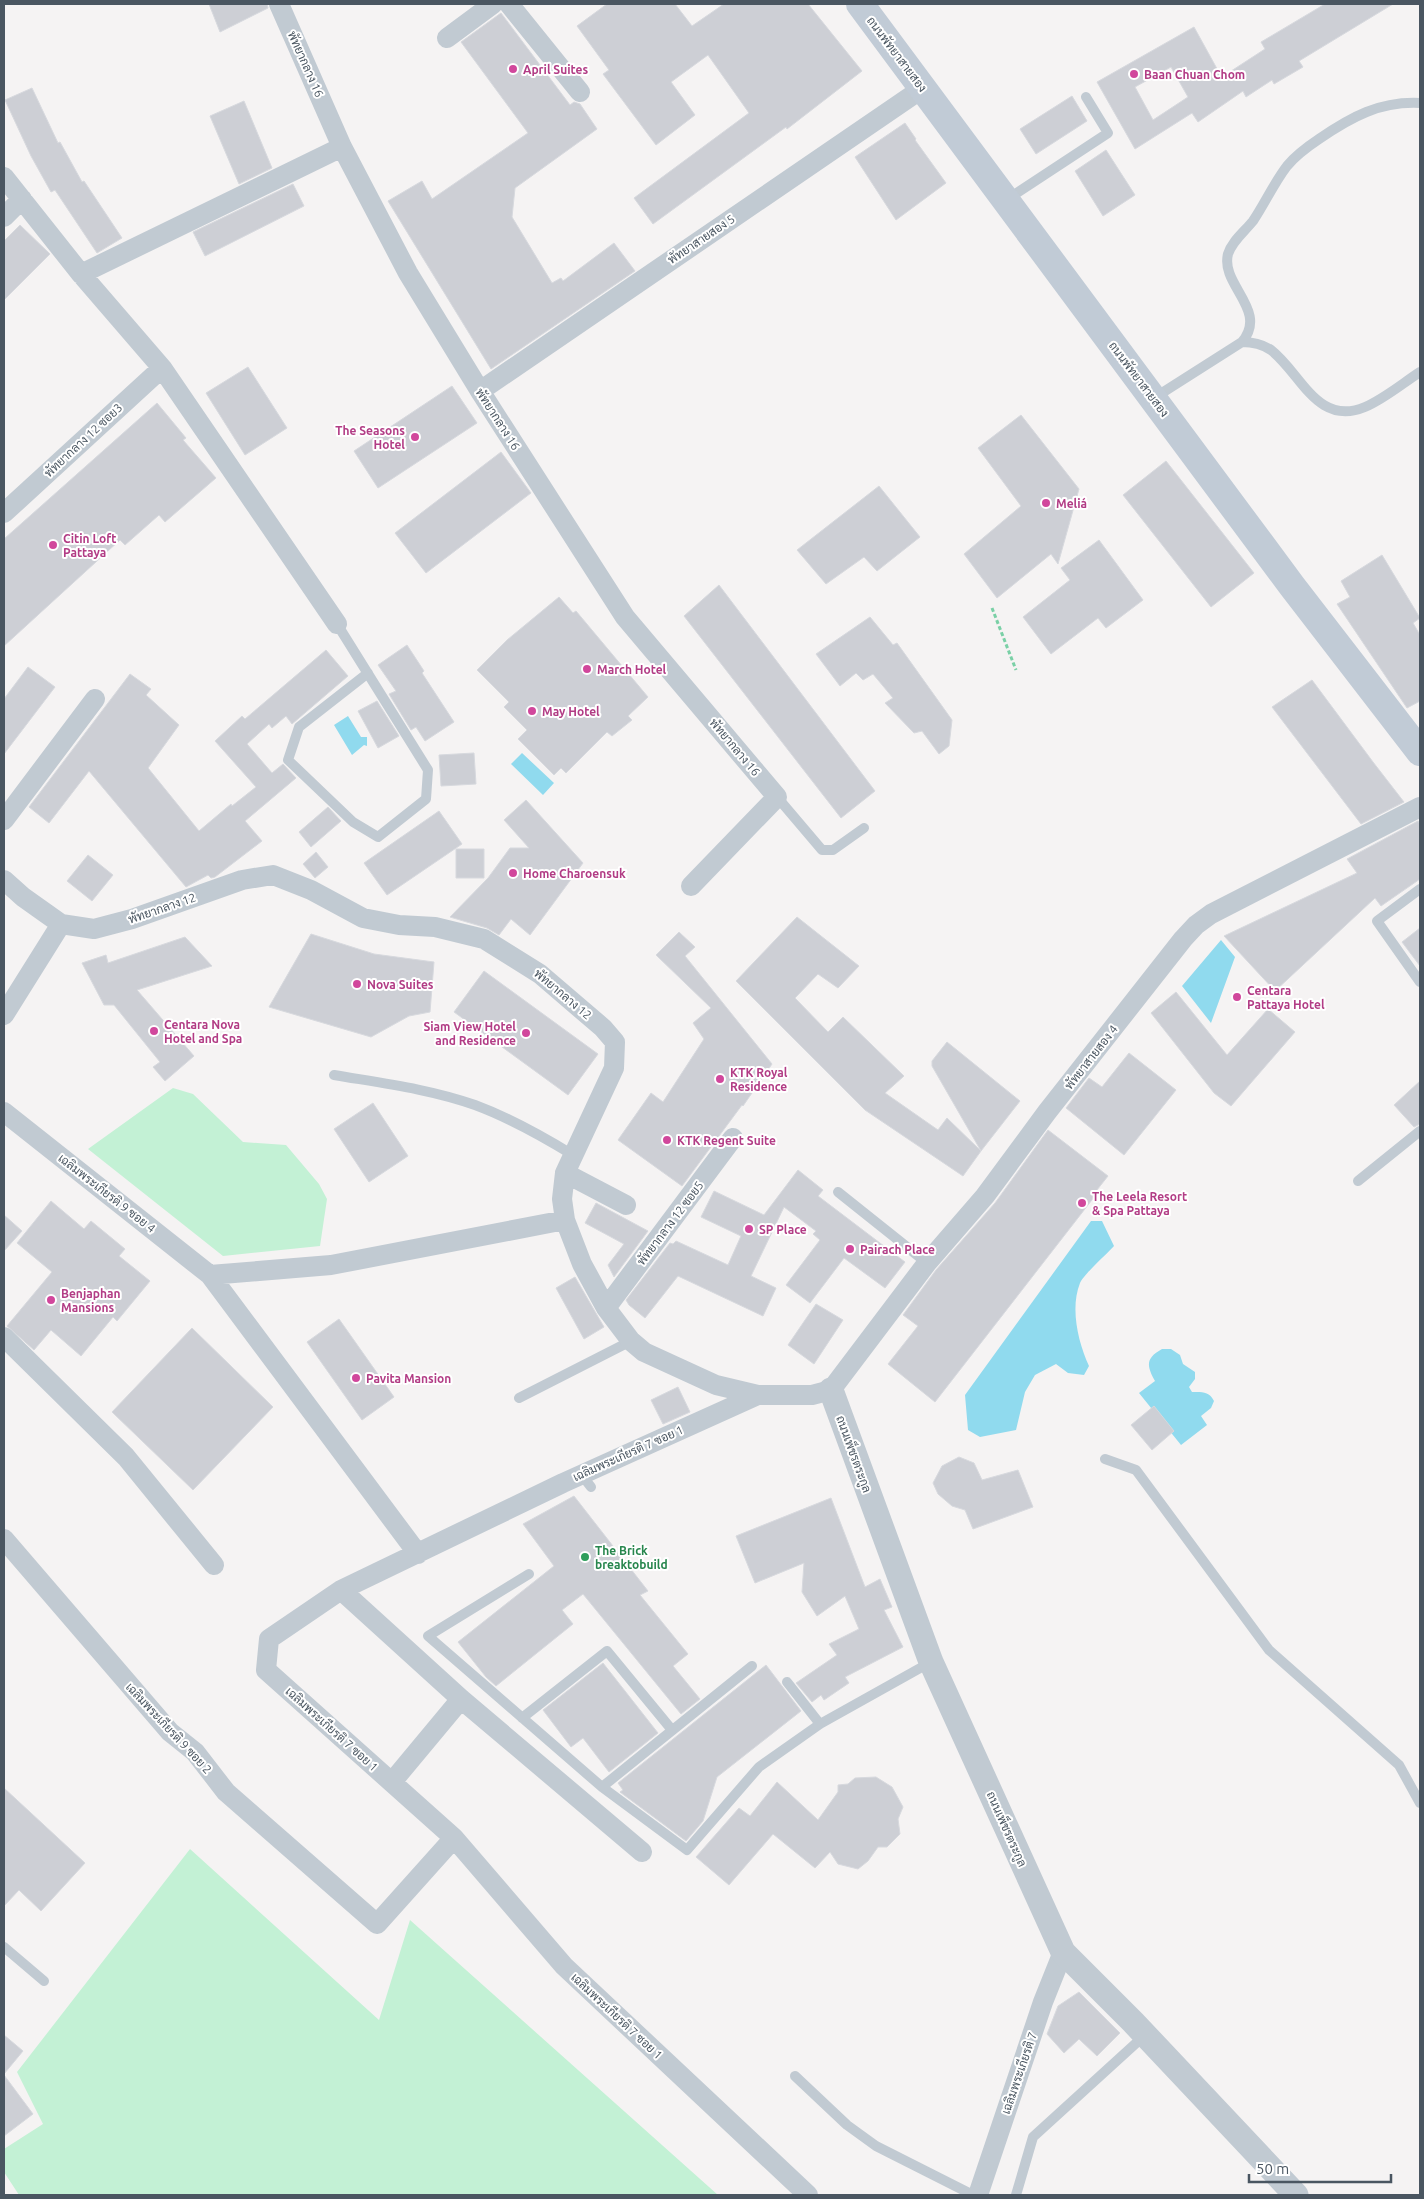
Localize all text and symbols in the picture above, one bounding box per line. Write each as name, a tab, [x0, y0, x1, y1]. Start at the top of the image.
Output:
street label: ถนนพัทยาสายสอง	[865, 14, 929, 94]
street label: พัทยากลาง 16	[286, 29, 326, 99]
marker: April Suites	[507, 63, 519, 75]
place label: April Suites	[523, 63, 588, 76]
marker: Baan Chuan Chom	[1128, 68, 1140, 80]
place label: Baan Chuan Chom	[1144, 68, 1245, 81]
street label: พัทยาสายสอง 5	[665, 212, 737, 266]
street label: ถนนพัทยาสายสอง	[1107, 339, 1171, 419]
street label: พัทยากลาง 16	[473, 386, 523, 452]
street label: พัทยากลาง 12 ซอย3	[41, 401, 125, 479]
place label: The Seasons Hotel	[335, 424, 405, 451]
marker: The Seasons Hotel	[409, 431, 421, 443]
marker: Meliá	[1040, 497, 1052, 509]
place label: Meliá	[1056, 497, 1087, 510]
place label: Citin Loft Pattaya	[63, 532, 116, 559]
marker: Citin Loft Pattaya	[47, 539, 59, 551]
marker: March Hotel	[581, 663, 593, 675]
place label: March Hotel	[597, 663, 667, 676]
marker: May Hotel	[526, 705, 538, 717]
place label: May Hotel	[542, 705, 600, 718]
street label: พัทยากลาง 16	[707, 716, 763, 778]
marker: Home Charoensuk	[507, 867, 519, 879]
place label: Home Charoensuk	[523, 867, 626, 880]
street label: พัทยากลาง 12	[126, 890, 198, 926]
street label: พัทยากลาง 12	[532, 966, 594, 1022]
marker: Nova Suites	[351, 978, 363, 990]
place label: Nova Suites	[367, 978, 434, 991]
place label: Centara Pattaya Hotel	[1247, 984, 1325, 1011]
marker: Centara Pattaya Hotel	[1231, 991, 1243, 1003]
place label: Centara Nova Hotel and Spa	[164, 1018, 242, 1045]
place label: Siam View Hotel and Residence	[423, 1020, 516, 1047]
street label: พัทยาสายสอง 4	[1062, 1022, 1120, 1092]
marker: Centara Nova Hotel and Spa	[148, 1025, 160, 1037]
marker: Siam View Hotel and Residence	[520, 1027, 532, 1039]
place label: KTK Royal Residence	[730, 1066, 788, 1093]
marker: KTK Royal Residence	[714, 1073, 726, 1085]
marker: KTK Regent Suite	[661, 1134, 673, 1146]
place label: KTK Regent Suite	[677, 1134, 776, 1147]
street label: เฉลิมพระเกียรติ 9 ซอย 4	[56, 1150, 159, 1235]
street label: พัทยากลาง 12 ซอย5	[634, 1179, 706, 1267]
place label: The Leela Resort & Spa Pattaya	[1092, 1190, 1187, 1217]
marker: The Leela Resort & Spa Pattaya	[1076, 1197, 1088, 1209]
marker: SP Place	[743, 1223, 755, 1235]
place label: SP Place	[759, 1223, 807, 1236]
marker: Pairach Place	[844, 1243, 856, 1255]
place label: Pairach Place	[860, 1243, 935, 1256]
place label: Benjaphan Mansions	[61, 1287, 121, 1314]
marker: Benjaphan Mansions	[45, 1294, 57, 1306]
marker: Pavita Mansion	[350, 1372, 362, 1384]
place label: Pavita Mansion	[366, 1372, 451, 1385]
street label: ถนนเพ็ชรตระกูล	[832, 1413, 876, 1495]
street label: เฉลิมพระเกียรติ 7 ซอย 1	[570, 1422, 685, 1483]
place label: The Brick breaktobuild	[595, 1544, 668, 1571]
marker: The Brick breaktobuild	[579, 1551, 591, 1563]
street label: เฉลิมพระเกียรติ 9 ซอย 2	[124, 1679, 215, 1776]
street label: เฉลิมพระเกียรติ 7 ซอย 1	[283, 1683, 381, 1774]
street label: ถนนเพ็ชรตระกูล	[983, 1789, 1031, 1870]
street label: เฉลิมพระเกียรติ 7 ซอย 1	[569, 1970, 666, 2061]
street label: เฉลิมพระเกียรติ 7	[998, 2030, 1039, 2116]
scale bar	[1249, 2152, 1392, 2184]
text: 50 m	[1256, 2160, 1289, 2177]

